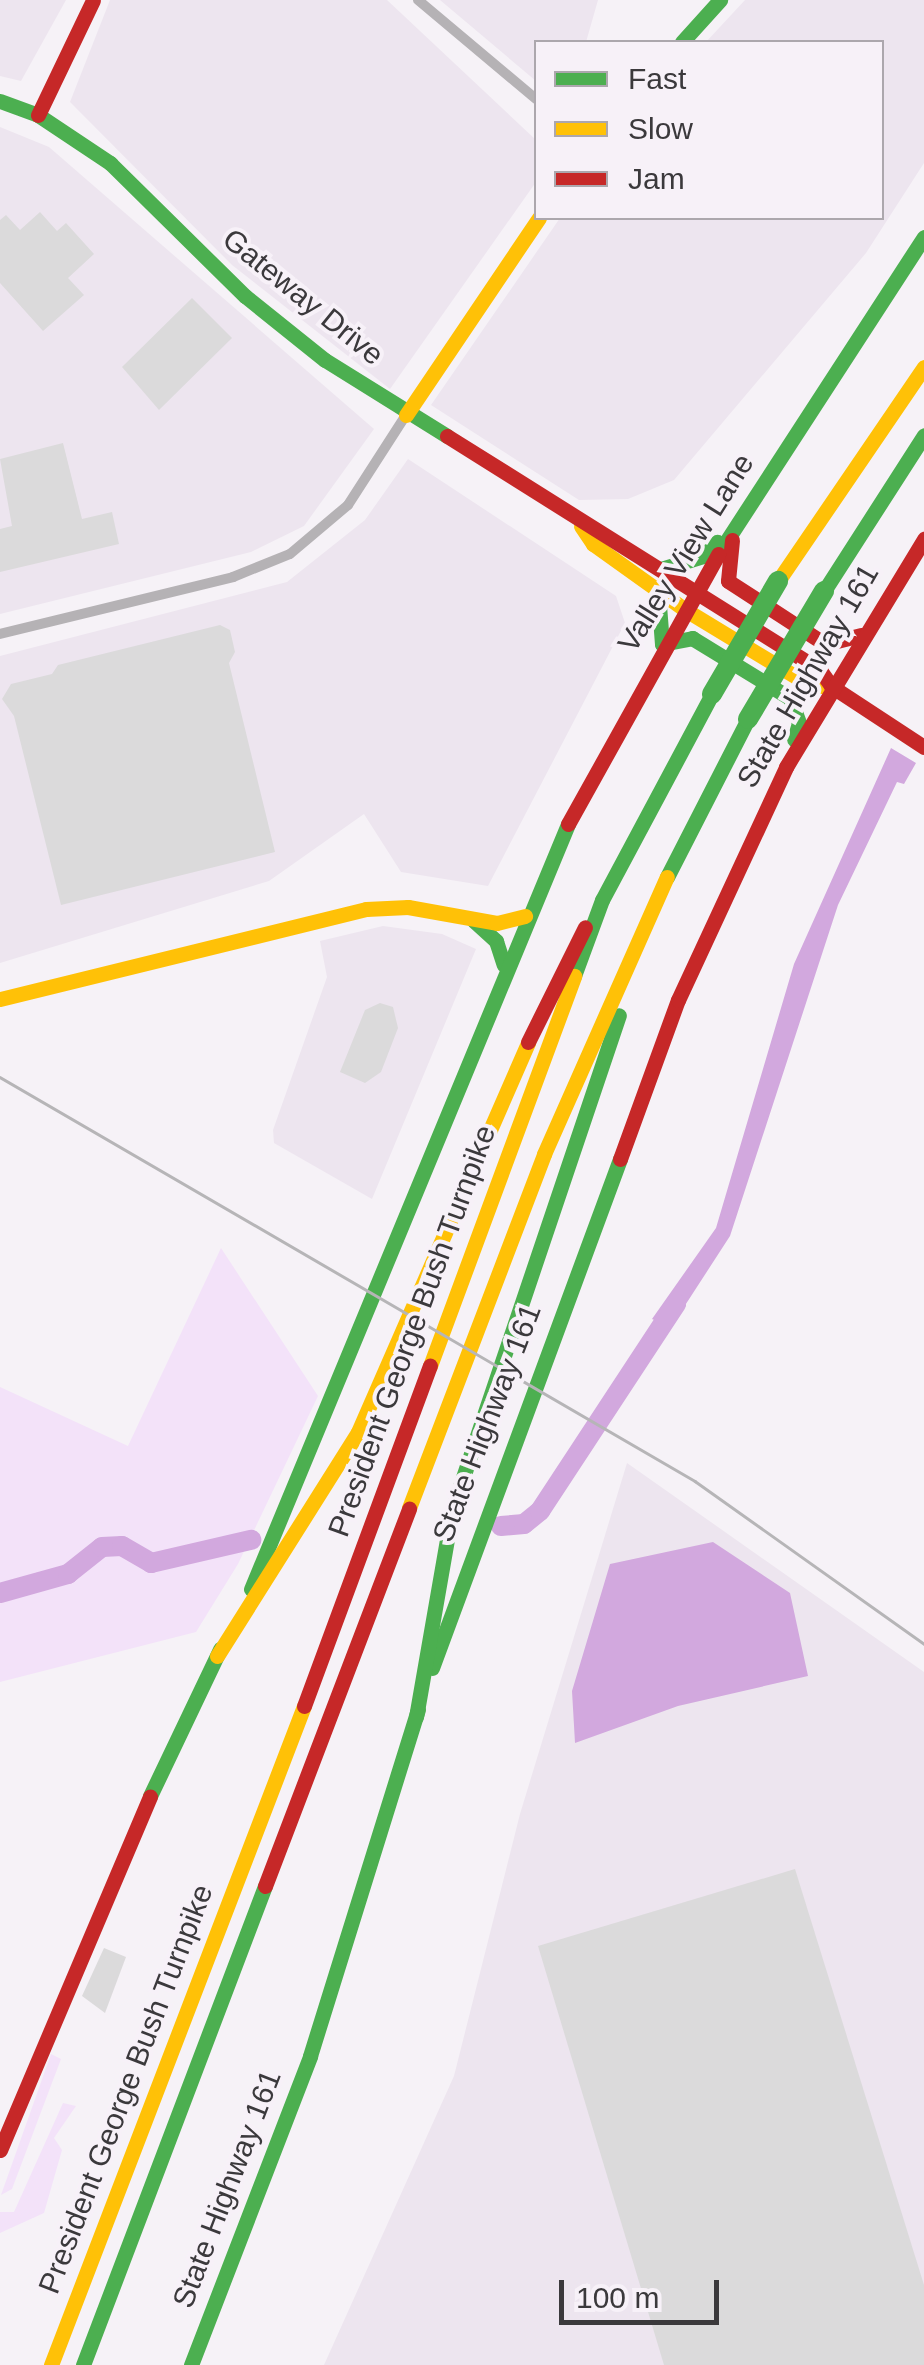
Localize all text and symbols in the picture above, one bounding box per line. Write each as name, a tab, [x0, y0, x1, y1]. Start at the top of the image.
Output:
legend	[534, 40, 884, 220]
text: Fast	[628, 62, 686, 95]
text: Slow	[628, 112, 693, 145]
text: Jam	[628, 162, 685, 195]
street label: Gateway Drive	[215, 221, 391, 373]
street label: Valley View Lane	[610, 447, 762, 659]
street label: State Highway 161	[729, 558, 887, 794]
street label: President George Bush Turnpike	[321, 1120, 503, 1542]
street label: State Highway 161	[425, 1299, 549, 1547]
street label: President George Bush Turnpike	[31, 1879, 221, 2299]
street label: State Highway 161	[165, 2065, 289, 2313]
scale bar	[564, 2260, 724, 2322]
text: 100 m	[576, 2281, 659, 2314]

